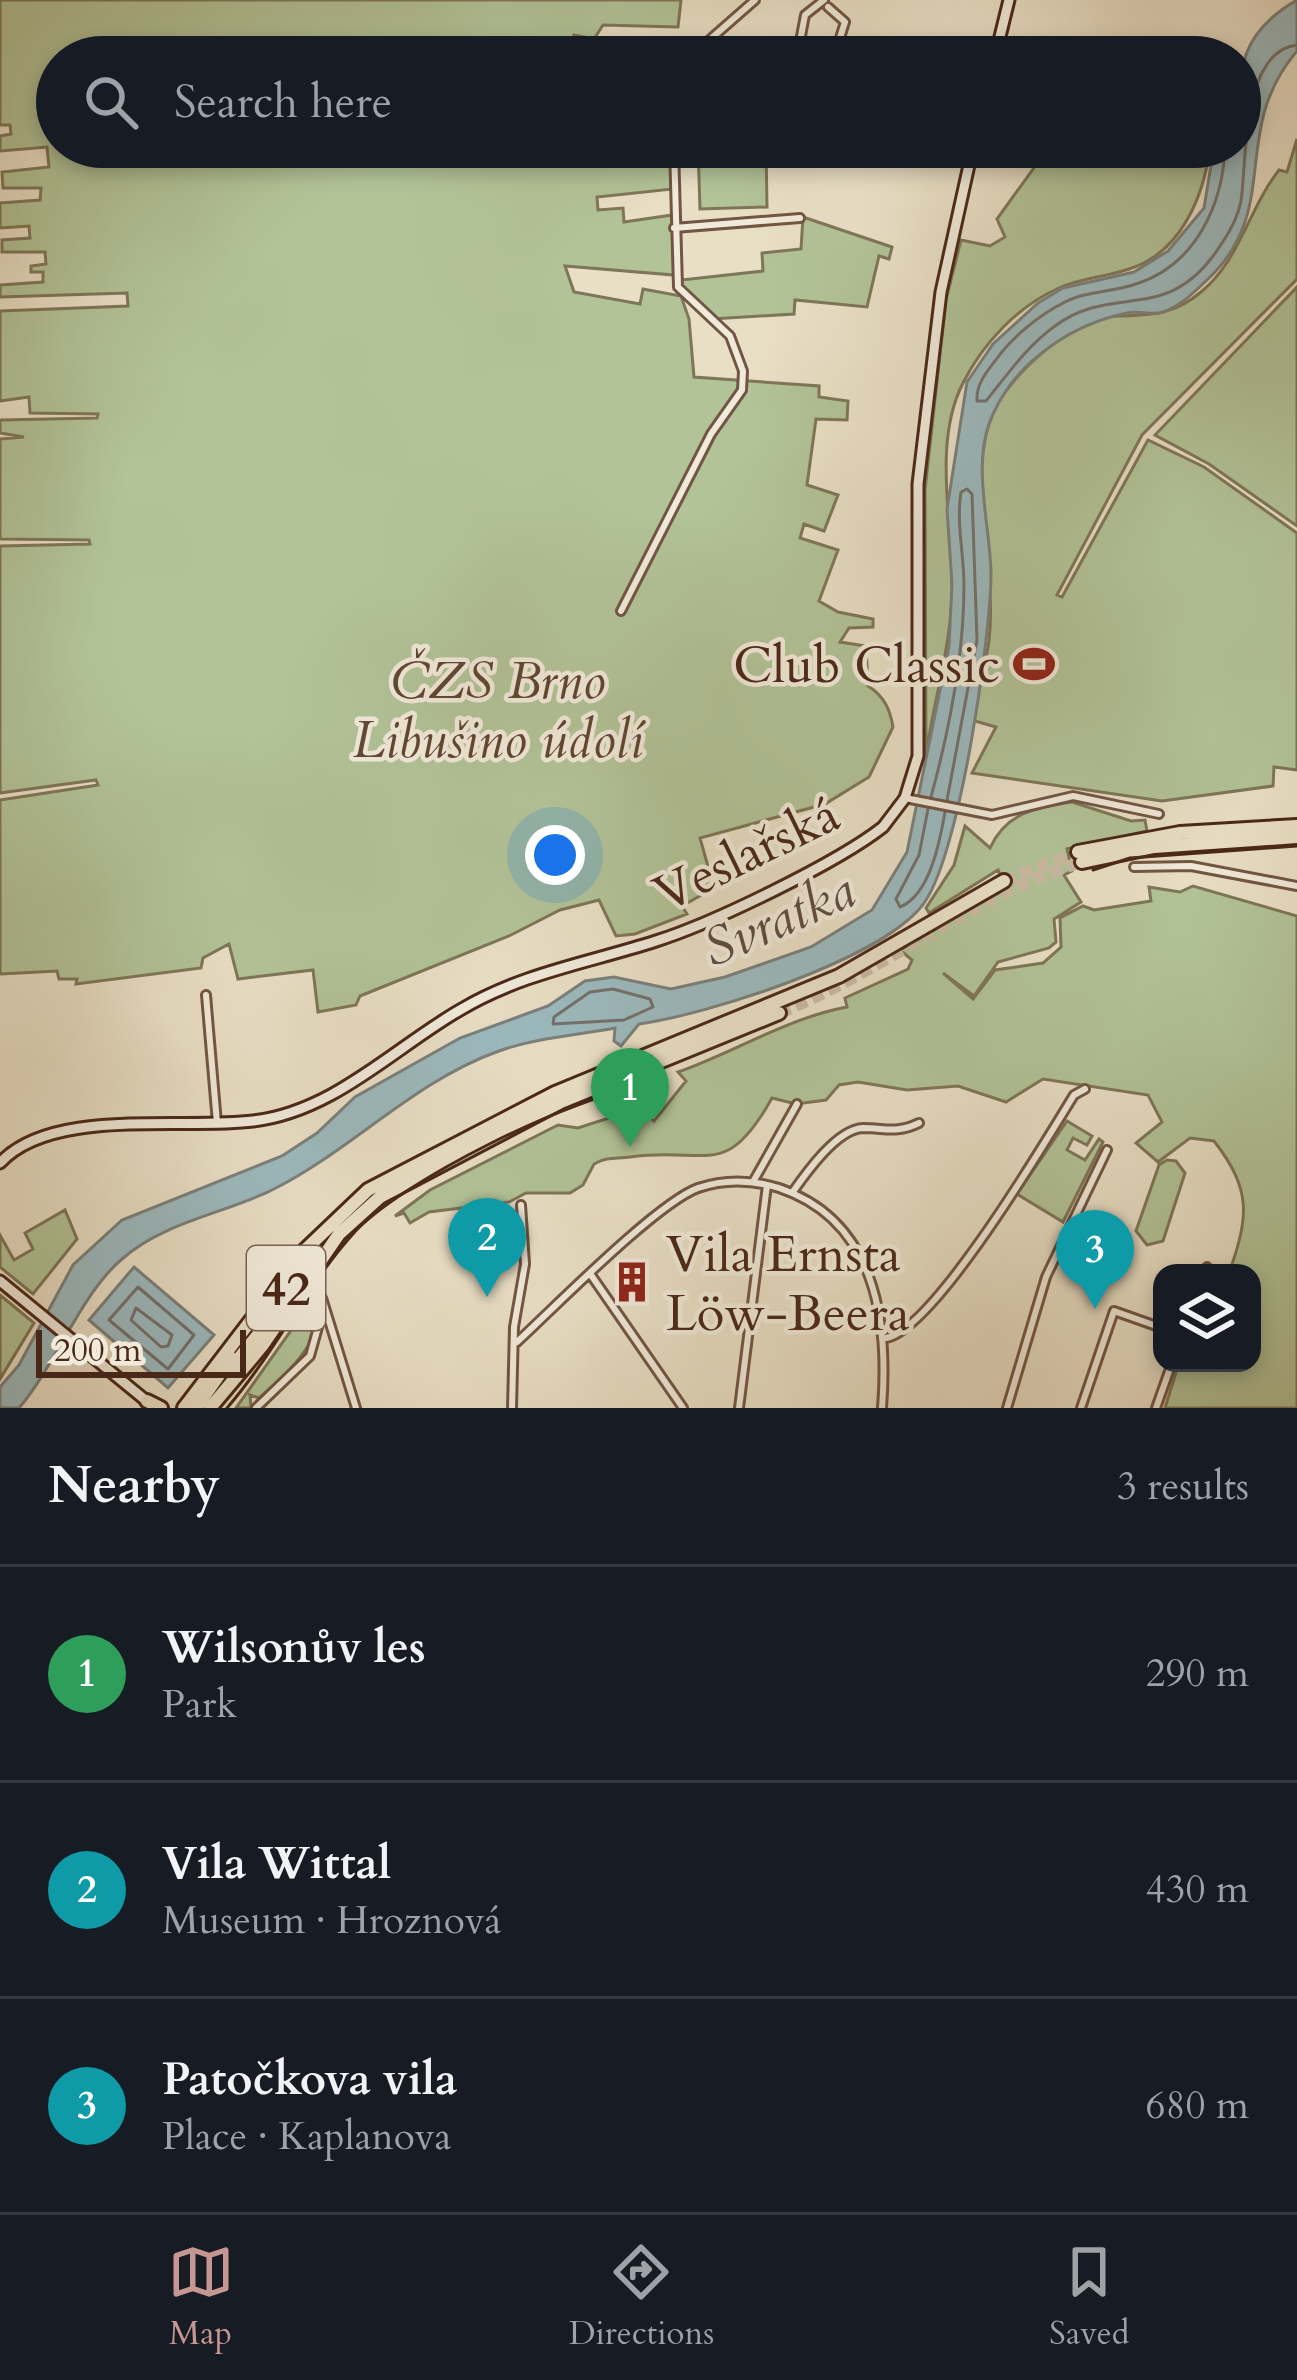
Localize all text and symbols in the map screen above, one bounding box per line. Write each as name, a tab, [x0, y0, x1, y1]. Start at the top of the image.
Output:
search box	[36, 36, 1261, 168]
icon: search	[78, 69, 144, 135]
text: Search here	[174, 72, 392, 133]
place label: Club Classic	[733, 631, 1000, 701]
sports icon: Club Classic	[1011, 641, 1057, 687]
park label: ČZS Brno Libušino údolí	[353, 647, 646, 776]
street label: Veslařská	[643, 780, 851, 930]
your location	[525, 825, 585, 885]
water label: Svratka	[691, 855, 867, 986]
pin: 1	[591, 1048, 669, 1147]
pin: 2	[448, 1198, 526, 1297]
pin: 3	[1056, 1210, 1134, 1309]
place label: Vila Ernsta Löw-Beera	[666, 1220, 910, 1349]
road number: 42	[247, 1246, 325, 1330]
building icon: Vila Ernsta Löw-Beera	[609, 1259, 655, 1305]
map controls	[1153, 1264, 1261, 1372]
button: layers	[1153, 1264, 1261, 1372]
scale bar	[36, 1324, 246, 1377]
text: 200 m	[54, 1328, 141, 1373]
text: Nearby	[48, 1451, 220, 1521]
text: 3 results	[1117, 1460, 1249, 1513]
text: Wilsonův les	[162, 1617, 426, 1678]
text: 1	[77, 1647, 97, 1700]
text: 290 m	[1146, 1647, 1249, 1700]
text: Park	[162, 1678, 237, 1731]
text: Vila Wittal	[162, 1833, 391, 1894]
text: 2	[77, 1863, 97, 1916]
text: 430 m	[1146, 1863, 1249, 1916]
text: Museum · Hroznová	[162, 1894, 501, 1947]
text: Patočkova vila	[162, 2049, 457, 2110]
text: 3	[77, 2079, 97, 2132]
text: 680 m	[1146, 2079, 1249, 2132]
text: Place · Kaplanova	[162, 2110, 451, 2163]
tab: Map	[168, 2239, 234, 2356]
tab: Directions	[569, 2239, 714, 2356]
tab: Saved	[1049, 2239, 1129, 2356]

